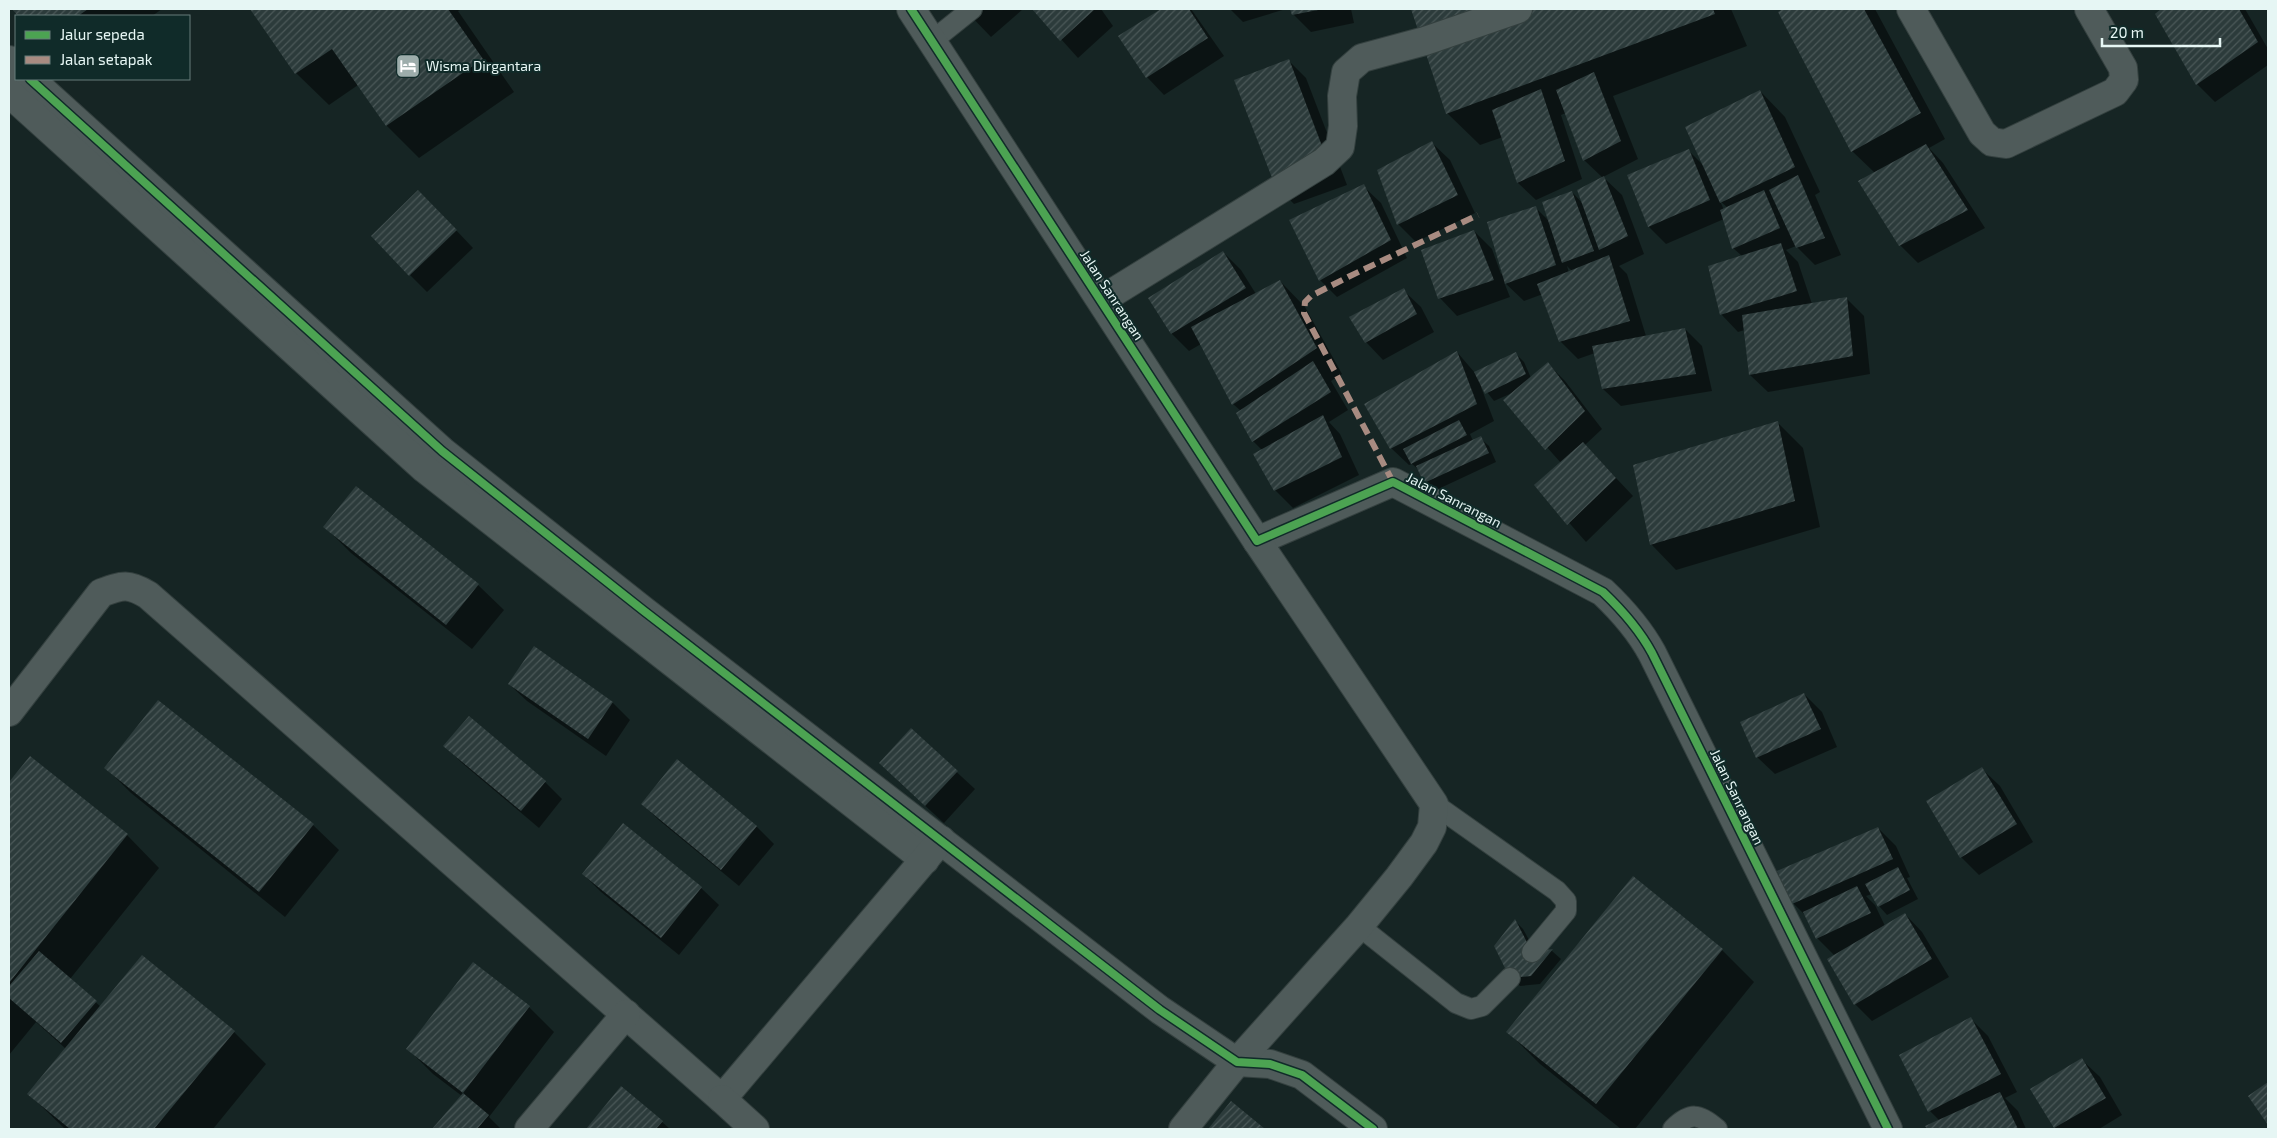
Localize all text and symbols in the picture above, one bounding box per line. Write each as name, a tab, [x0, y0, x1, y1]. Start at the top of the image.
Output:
legend	[15, 15, 190, 80]
scale bar	[2102, 15, 2220, 47]
text: 20 m	[2110, 23, 2144, 41]
text: Jalur sepeda	[60, 25, 145, 43]
text: Jalan setapak	[60, 50, 153, 68]
hotel icon: Wisma Dirgantara	[395, 53, 421, 79]
place label: Wisma Dirgantara	[426, 57, 541, 74]
street label: Jalan Sanrangan	[1077, 246, 1148, 343]
street label: Jalan Sanrangan	[1404, 468, 1505, 531]
street label: Jalan Sanrangan	[1707, 746, 1768, 847]

